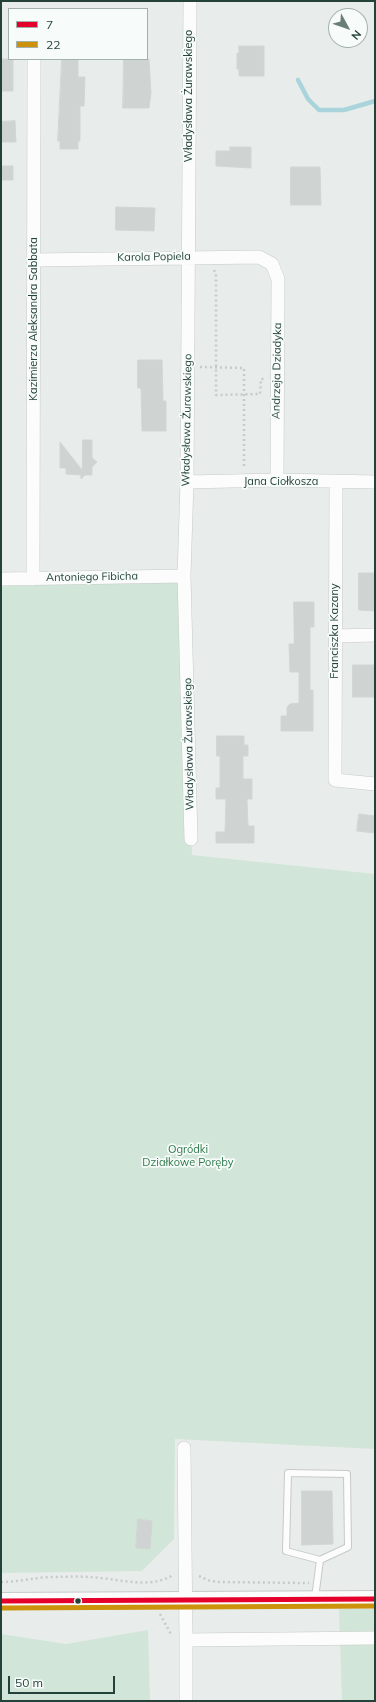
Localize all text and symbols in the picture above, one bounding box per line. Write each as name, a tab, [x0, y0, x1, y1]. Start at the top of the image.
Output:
legend	[8, 8, 148, 60]
north arrow	[328, 8, 368, 48]
text: 7	[46, 17, 53, 32]
text: N	[348, 27, 364, 43]
street label: Władysława Żurawskiego	[182, 30, 196, 162]
text: 22	[46, 37, 60, 52]
street label: Kazimierza Aleksandra Sabbata	[27, 237, 41, 401]
street label: Karola Popiela	[117, 250, 191, 264]
street label: Andrzeja Dziadyka	[270, 323, 284, 419]
street label: Władysława Żurawskiego	[179, 354, 195, 486]
street label: Jana Ciołkosza	[244, 475, 318, 489]
street label: Antoniego Fibicha	[46, 570, 138, 584]
street label: Franciszka Kazany	[328, 583, 342, 679]
street label: Władysława Żurawskiego	[181, 678, 197, 810]
park label: Ogródki Działkowe Poręby	[142, 1143, 234, 1169]
unlabelled marker	[73, 1596, 83, 1606]
scale bar	[10, 1668, 117, 1694]
text: 50 m	[15, 1675, 43, 1690]

